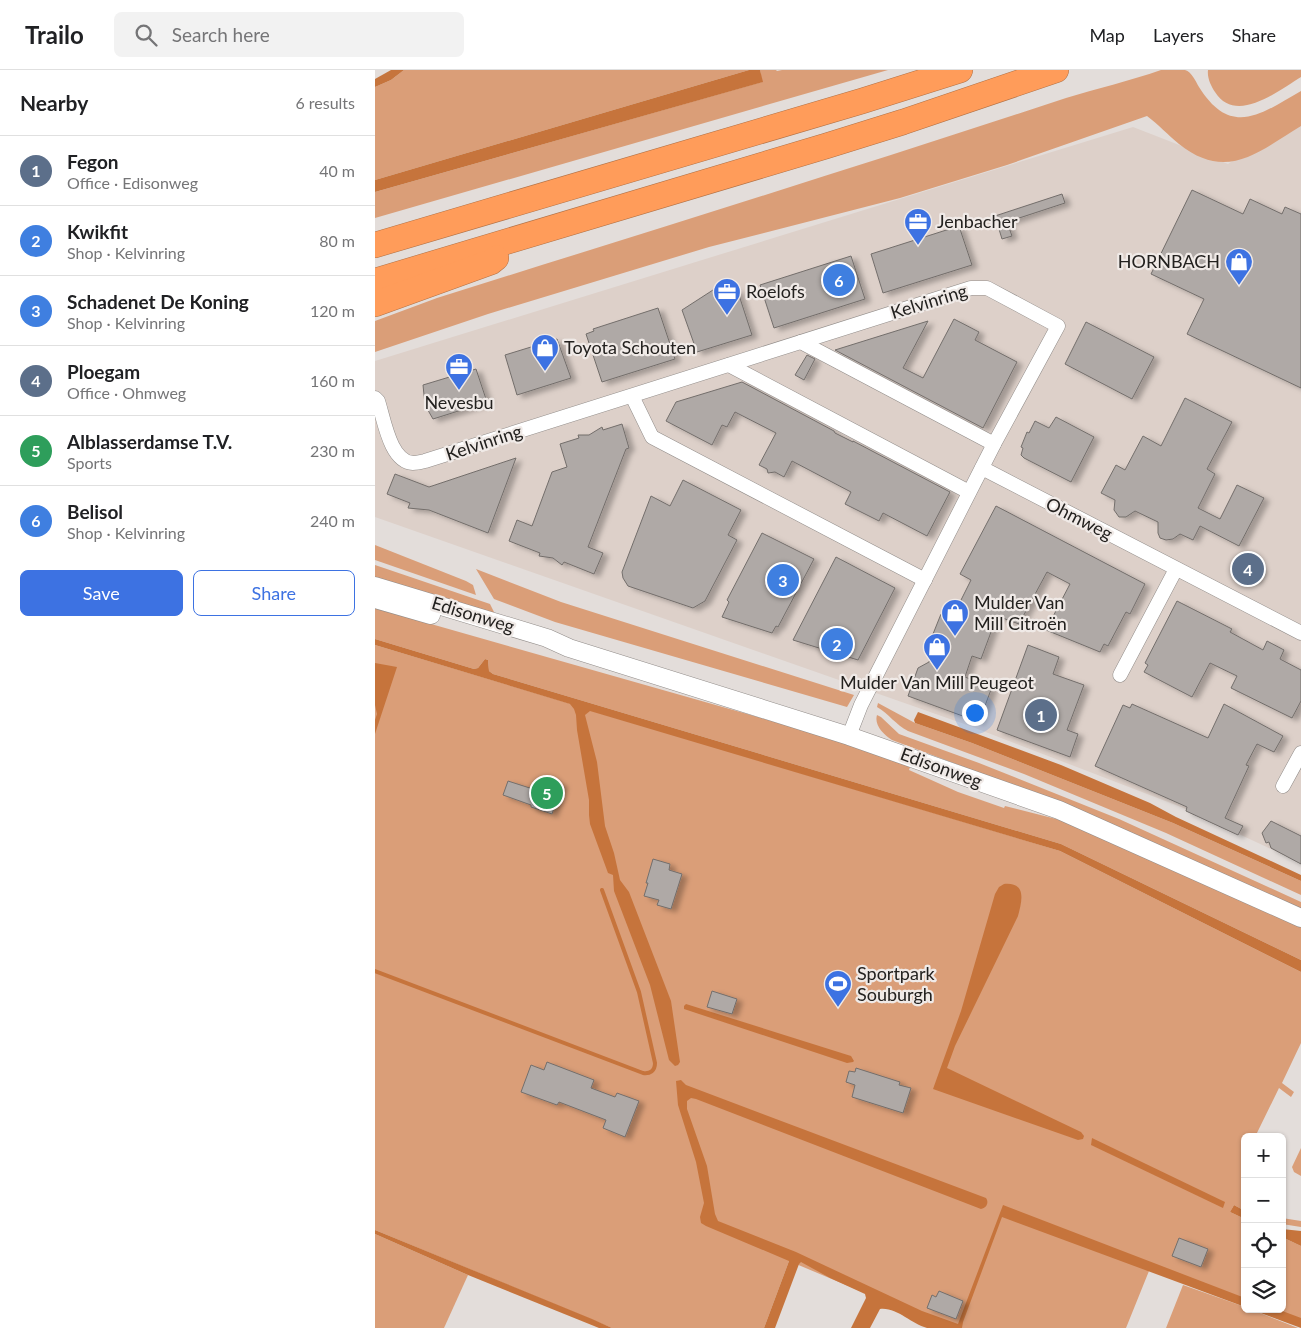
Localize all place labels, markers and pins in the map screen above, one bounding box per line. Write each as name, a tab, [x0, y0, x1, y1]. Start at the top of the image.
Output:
office icon: Jenbacher	[903, 207, 933, 246]
place label: Jenbacher	[937, 210, 1018, 232]
shop icon: HORNBACH	[1224, 247, 1254, 286]
place label: HORNBACH	[1118, 250, 1220, 272]
pin: 6	[823, 261, 855, 299]
office icon: Roelofs	[712, 277, 742, 316]
place label: Roelofs	[746, 280, 805, 302]
shop icon: Toyota Schouten	[530, 333, 560, 372]
place label: Toyota Schouten	[564, 336, 696, 358]
office icon: Nevesbu	[444, 352, 474, 391]
place label: Nevesbu	[424, 391, 494, 413]
pin: 4	[1232, 550, 1264, 588]
pin: 3	[767, 561, 799, 599]
place label: Mulder Van Mill Citroën	[974, 591, 1067, 634]
shop icon: Mulder Van Mill Citroën	[940, 598, 970, 637]
pin: 2	[821, 625, 853, 663]
shop icon: Mulder Van Mill Peugeot	[922, 632, 952, 671]
place label: Mulder Van Mill Peugeot	[840, 671, 1035, 693]
pin: 1	[1025, 696, 1057, 734]
pin: 5	[531, 774, 563, 812]
place label: Sportpark Souburgh	[857, 962, 935, 1005]
sports icon: Sportpark Souburgh	[823, 969, 853, 1008]

